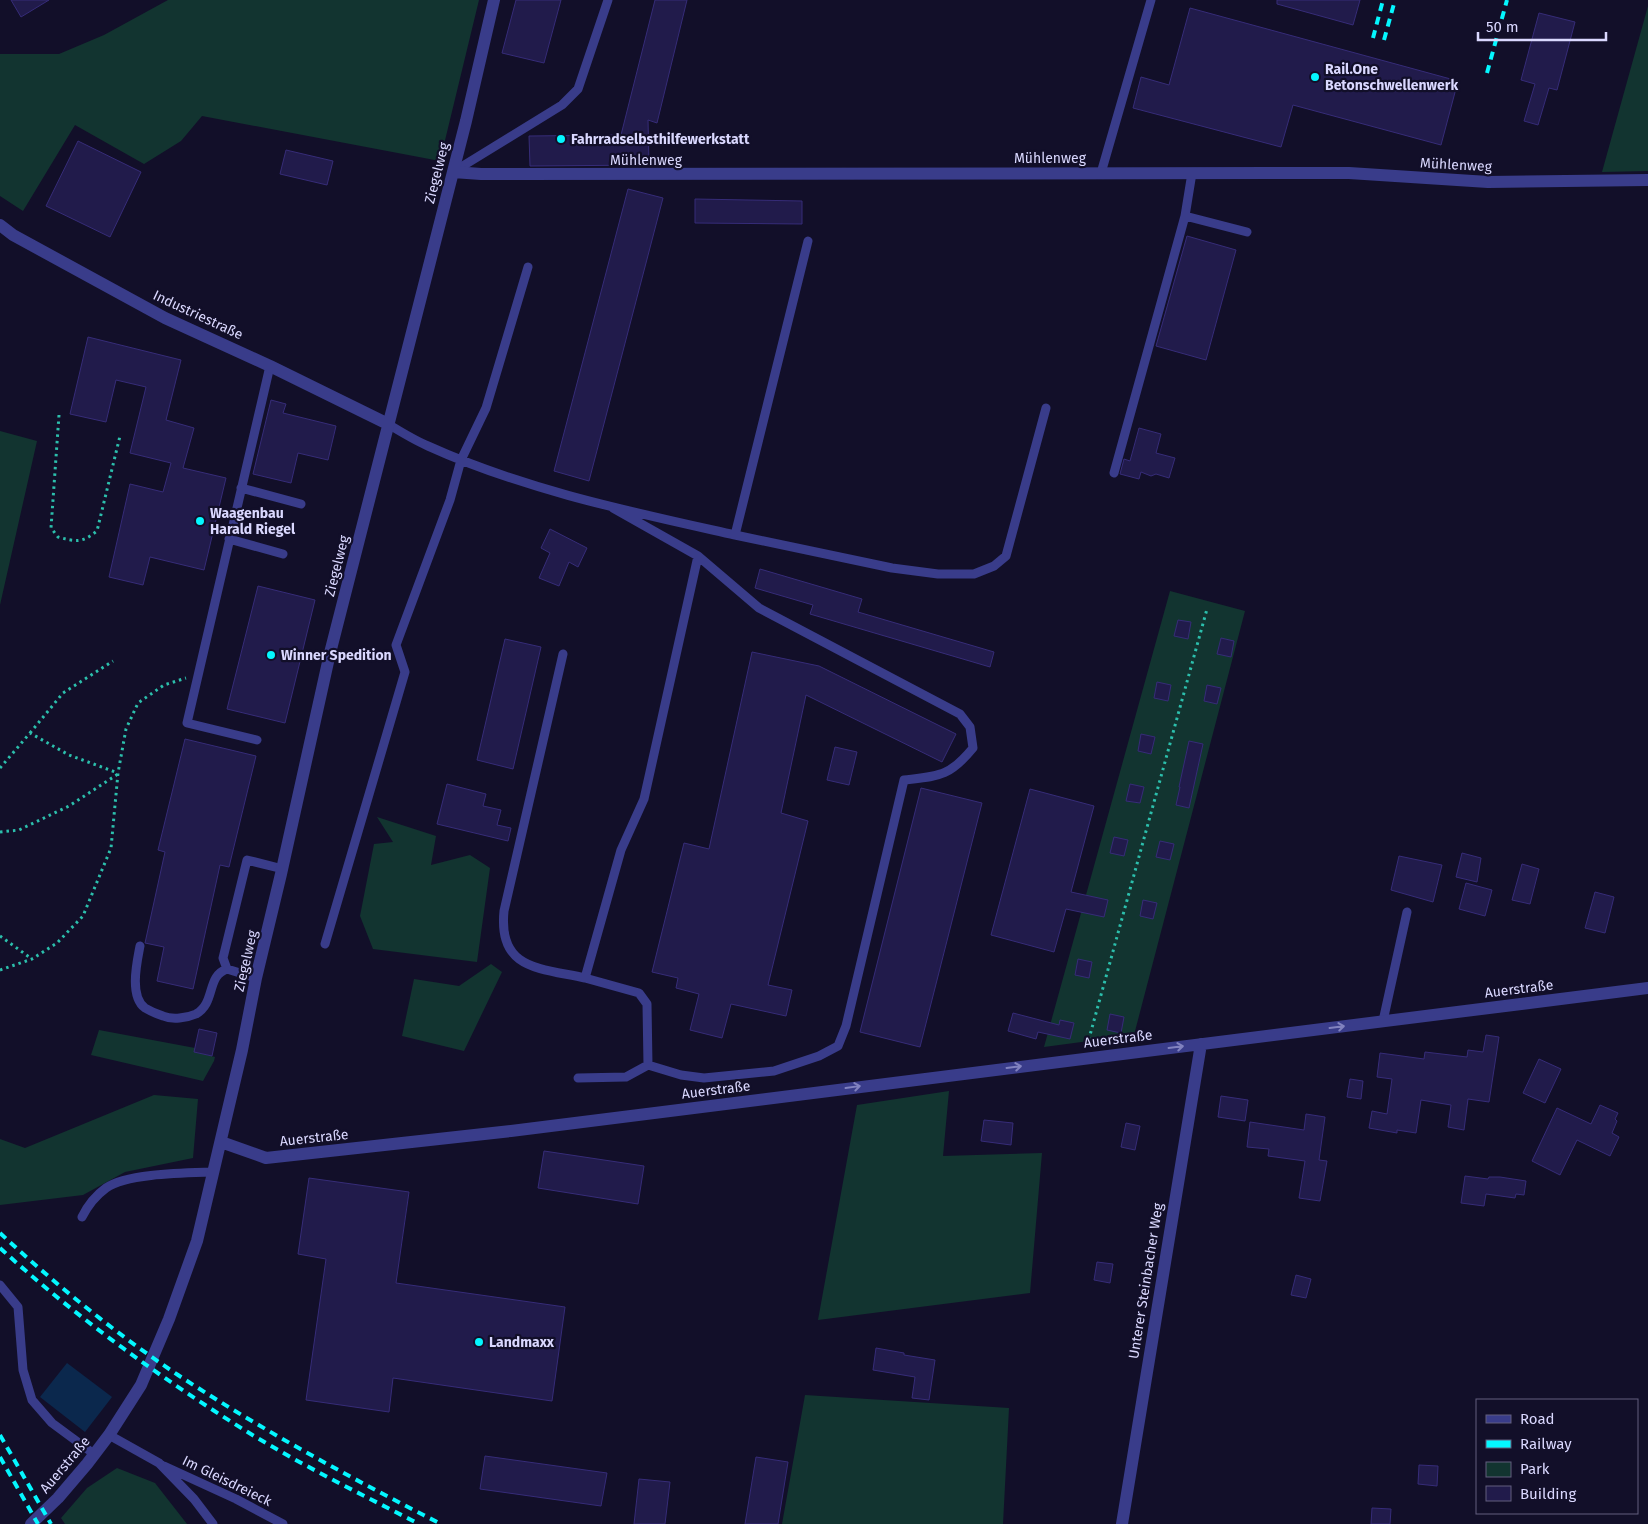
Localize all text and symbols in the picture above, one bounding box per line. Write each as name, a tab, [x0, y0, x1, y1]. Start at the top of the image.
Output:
scale bar	[1478, 10, 1606, 42]
text: 50 m	[1486, 18, 1519, 36]
place label: Rail.One Betonschwellenwerk	[1325, 61, 1458, 94]
marker: Rail.One Betonschwellenwerk	[1309, 71, 1321, 83]
place label: Fahrradselbsthilfewerkstatt	[571, 131, 750, 148]
marker: Fahrradselbsthilfewerkstatt	[555, 133, 567, 145]
street label: Ziegelweg	[421, 140, 453, 205]
street label: Mühlenweg	[1014, 150, 1087, 167]
street label: Mühlenweg	[610, 152, 683, 169]
street label: Mühlenweg	[1420, 155, 1493, 175]
street label: Industriestraße	[150, 287, 246, 343]
place label: Waagenbau Harald Riegel	[210, 505, 296, 538]
marker: Waagenbau Harald Riegel	[194, 515, 206, 527]
street label: Ziegelweg	[321, 533, 353, 598]
place label: Winner Spedition	[281, 647, 392, 664]
marker: Winner Spedition	[265, 649, 277, 661]
street label: Ziegelweg	[231, 928, 261, 993]
street label: Auerstraße	[1484, 976, 1554, 1002]
one-way arrow	[1328, 1021, 1344, 1031]
street label: Auerstraße	[1083, 1026, 1153, 1052]
one-way arrow	[1167, 1042, 1183, 1052]
one-way arrow	[1006, 1062, 1022, 1072]
street label: Auerstraße	[681, 1077, 751, 1103]
one-way arrow	[845, 1082, 861, 1092]
street label: Auerstraße	[279, 1126, 349, 1150]
street label: Unterer Steinbacher Weg	[1125, 1201, 1167, 1360]
place label: Landmaxx	[489, 1334, 555, 1351]
marker: Landmaxx	[473, 1336, 485, 1348]
legend	[1476, 1399, 1638, 1514]
text: Road	[1520, 1410, 1555, 1428]
street label: Auerstraße	[36, 1433, 94, 1497]
text: Railway	[1520, 1435, 1572, 1453]
street label: Im Gleisdreieck	[180, 1452, 275, 1510]
text: Park	[1520, 1460, 1550, 1478]
text: Building	[1520, 1485, 1576, 1503]

